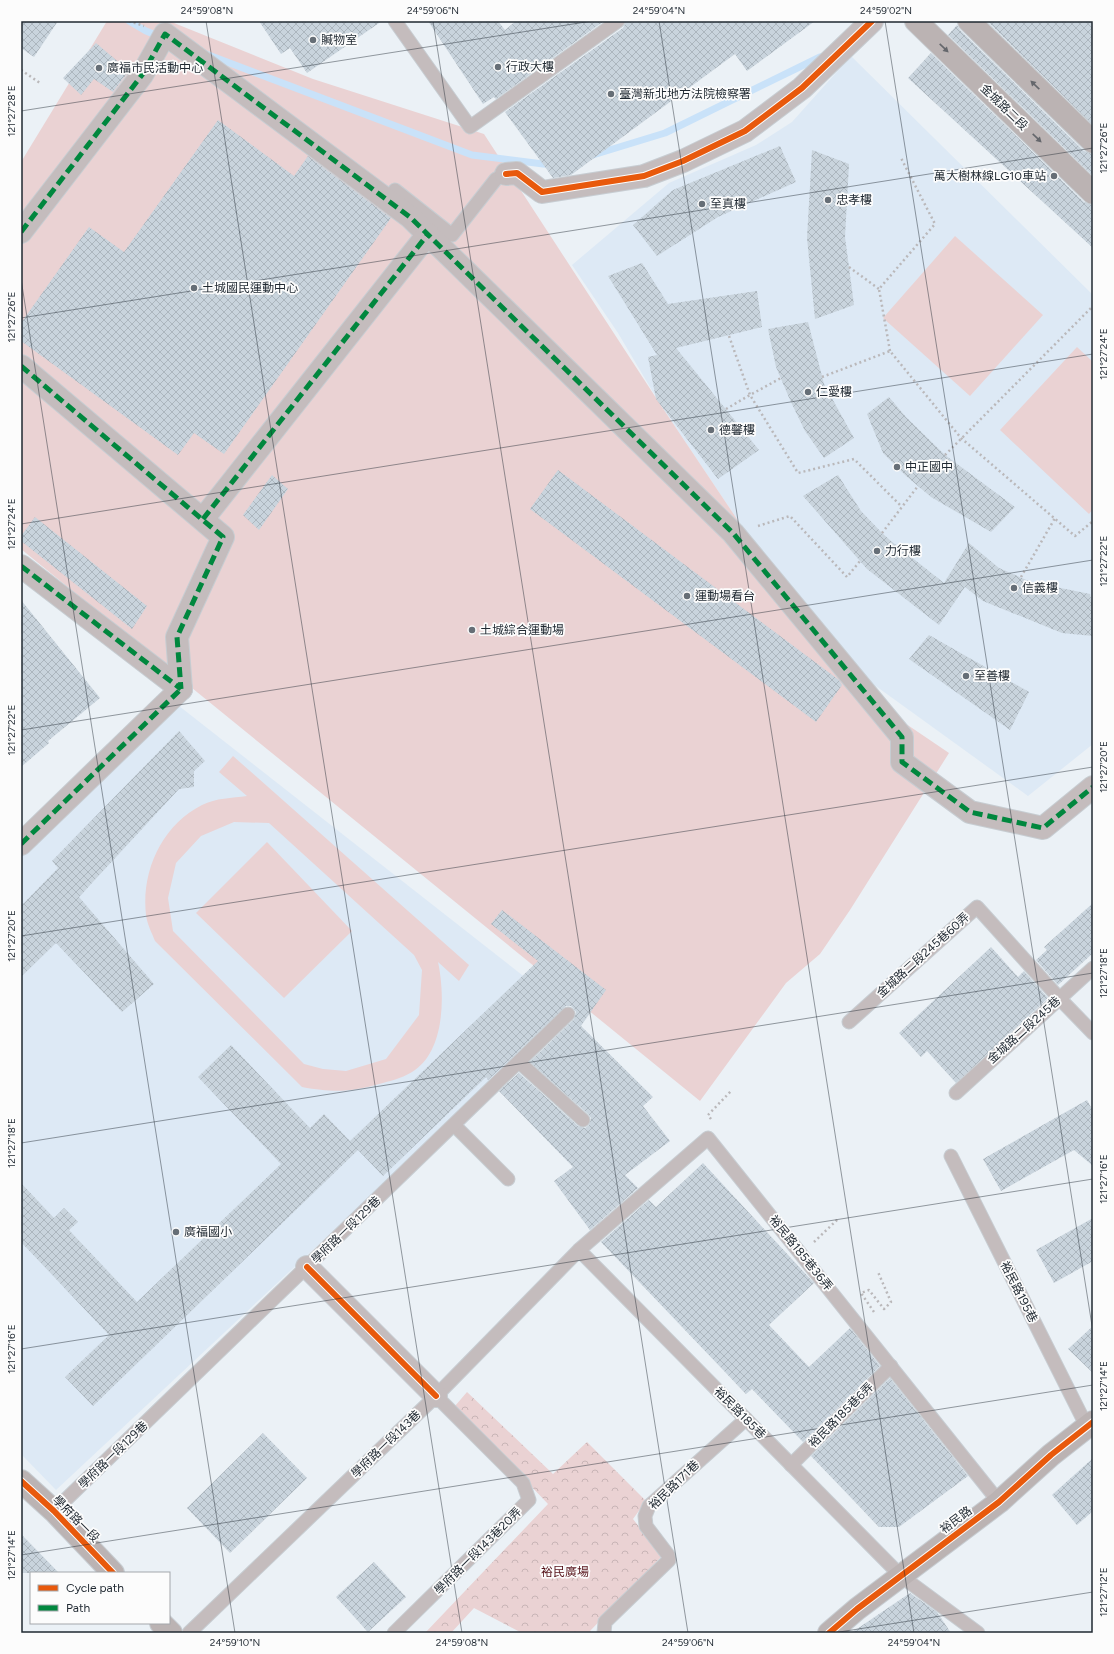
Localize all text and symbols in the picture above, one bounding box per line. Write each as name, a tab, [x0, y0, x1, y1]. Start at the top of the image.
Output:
text: 24°59'08"N	[181, 4, 233, 17]
text: 24°59'06"N	[407, 4, 459, 17]
text: 24°59'04"N	[633, 4, 685, 17]
text: 24°59'02"N	[860, 4, 912, 17]
place label: 贓物室	[321, 33, 357, 47]
marker: 贓物室	[308, 35, 318, 45]
one-way arrow	[939, 43, 949, 53]
place label: 行政大樓	[506, 60, 554, 74]
place label: 廣福市民活動中心	[107, 61, 203, 75]
marker: 行政大樓	[493, 62, 503, 72]
marker: 廣福市民活動中心	[94, 63, 104, 73]
street label: 金城路二段	[978, 81, 1030, 133]
one-way arrow	[1030, 81, 1040, 90]
text: 121°27'28"E	[5, 85, 18, 137]
place label: 臺灣新北地方法院檢察署	[619, 87, 751, 101]
marker: 臺灣新北地方法院檢察署	[606, 89, 616, 99]
text: 121°27'26"E	[1097, 122, 1110, 173]
one-way arrow	[1032, 134, 1042, 143]
place label: 萬大樹林線LG10車站	[934, 169, 1046, 183]
marker: 萬大樹林線LG10車站	[1049, 171, 1059, 181]
place label: 忠孝樓	[836, 193, 872, 207]
marker: 忠孝樓	[823, 195, 833, 205]
place label: 至真樓	[710, 197, 746, 211]
marker: 至真樓	[697, 199, 707, 209]
place label: 土城國民運動中心	[202, 281, 298, 295]
marker: 土城國民運動中心	[189, 283, 199, 293]
text: 121°27'26"E	[5, 291, 18, 342]
text: 121°27'24"E	[1097, 328, 1110, 380]
place label: 仁愛樓	[816, 385, 852, 399]
marker: 仁愛樓	[803, 387, 813, 397]
place label: 德馨樓	[719, 423, 755, 437]
marker: 德馨樓	[706, 425, 716, 435]
place label: 中正國中	[905, 460, 953, 474]
marker: 中正國中	[892, 462, 902, 472]
text: 121°27'24"E	[5, 498, 18, 550]
text: 121°27'22"E	[1097, 536, 1110, 586]
place label: 力行樓	[885, 544, 921, 558]
marker: 力行樓	[872, 546, 882, 556]
place label: 信義樓	[1022, 581, 1058, 595]
marker: 信義樓	[1009, 583, 1019, 593]
place label: 運動場看台	[695, 589, 755, 603]
marker: 運動場看台	[682, 591, 692, 601]
place label: 土城綜合運動場	[480, 623, 564, 637]
marker: 土城綜合運動場	[467, 625, 477, 635]
place label: 至善樓	[974, 669, 1010, 683]
marker: 至善樓	[961, 671, 971, 681]
text: 121°27'22"E	[5, 705, 18, 755]
text: 121°27'20"E	[1097, 741, 1110, 793]
text: 121°27'20"E	[5, 910, 18, 962]
street label: 金城路二段245巷60弄	[874, 910, 972, 1000]
text: 121°27'18"E	[1097, 948, 1110, 998]
street label: 金城路二段245巷	[985, 994, 1063, 1066]
text: 121°27'18"E	[5, 1118, 18, 1168]
text: 121°27'16"E	[1097, 1154, 1110, 1204]
street label: 學府路一段129巷	[309, 1194, 383, 1266]
street label: 裕民路185巷36弄	[766, 1213, 836, 1293]
place label: 廣福國小	[184, 1225, 232, 1239]
marker: 廣福國小	[171, 1227, 181, 1237]
street label: 裕民路195巷	[998, 1259, 1040, 1325]
text: 121°27'16"E	[5, 1324, 18, 1374]
text: 121°27'14"E	[1097, 1361, 1110, 1411]
street label: 裕民路185巷6弄	[806, 1380, 876, 1450]
street label: 裕民路185巷	[711, 1384, 769, 1442]
street label: 學府路一段143巷	[348, 1407, 424, 1481]
street label: 學府路一段129巷	[76, 1419, 150, 1491]
street label: 裕民路171巷	[646, 1458, 702, 1512]
street label: 學府路一段	[50, 1493, 102, 1545]
street label: 裕民路	[937, 1504, 975, 1536]
street label: 學府路一段143巷20弄	[432, 1505, 524, 1597]
text: 121°27'14"E	[5, 1530, 18, 1580]
park label: 裕民廣場	[541, 1565, 589, 1579]
text: 121°27'12"E	[1097, 1567, 1110, 1617]
legend	[30, 1572, 170, 1624]
text: Cycle path	[66, 1581, 124, 1595]
text: Path	[66, 1601, 90, 1615]
text: 24°59'10"N	[210, 1636, 260, 1649]
text: 24°59'08"N	[436, 1636, 488, 1649]
text: 24°59'06"N	[662, 1636, 714, 1649]
text: 24°59'04"N	[888, 1636, 940, 1649]

